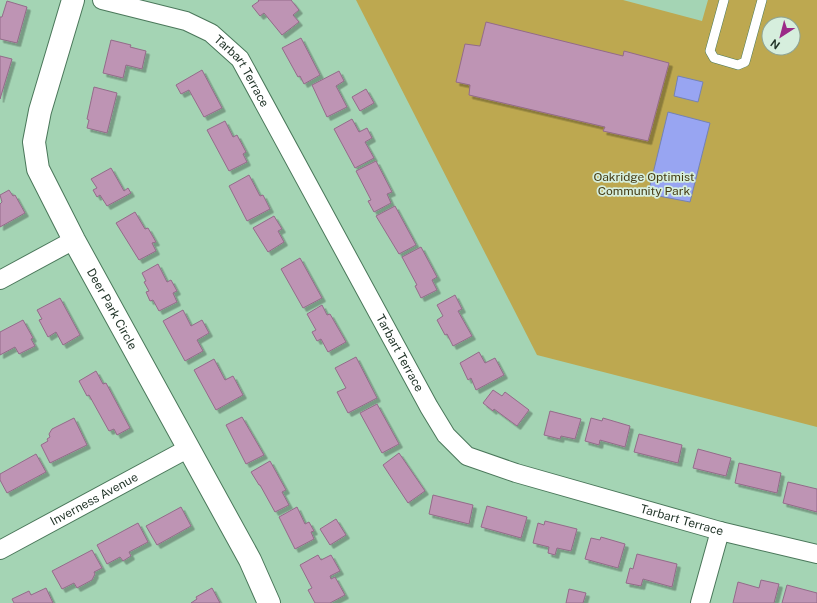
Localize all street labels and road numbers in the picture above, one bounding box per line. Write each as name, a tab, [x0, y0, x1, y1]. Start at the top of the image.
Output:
street label: Tarbart Terrace	[211, 32, 272, 110]
street label: Deer Park Circle	[84, 266, 140, 352]
street label: Tarbart Terrace	[373, 312, 426, 394]
street label: Inverness Avenue	[48, 470, 141, 529]
street label: Tarbart Terrace	[639, 502, 725, 539]

